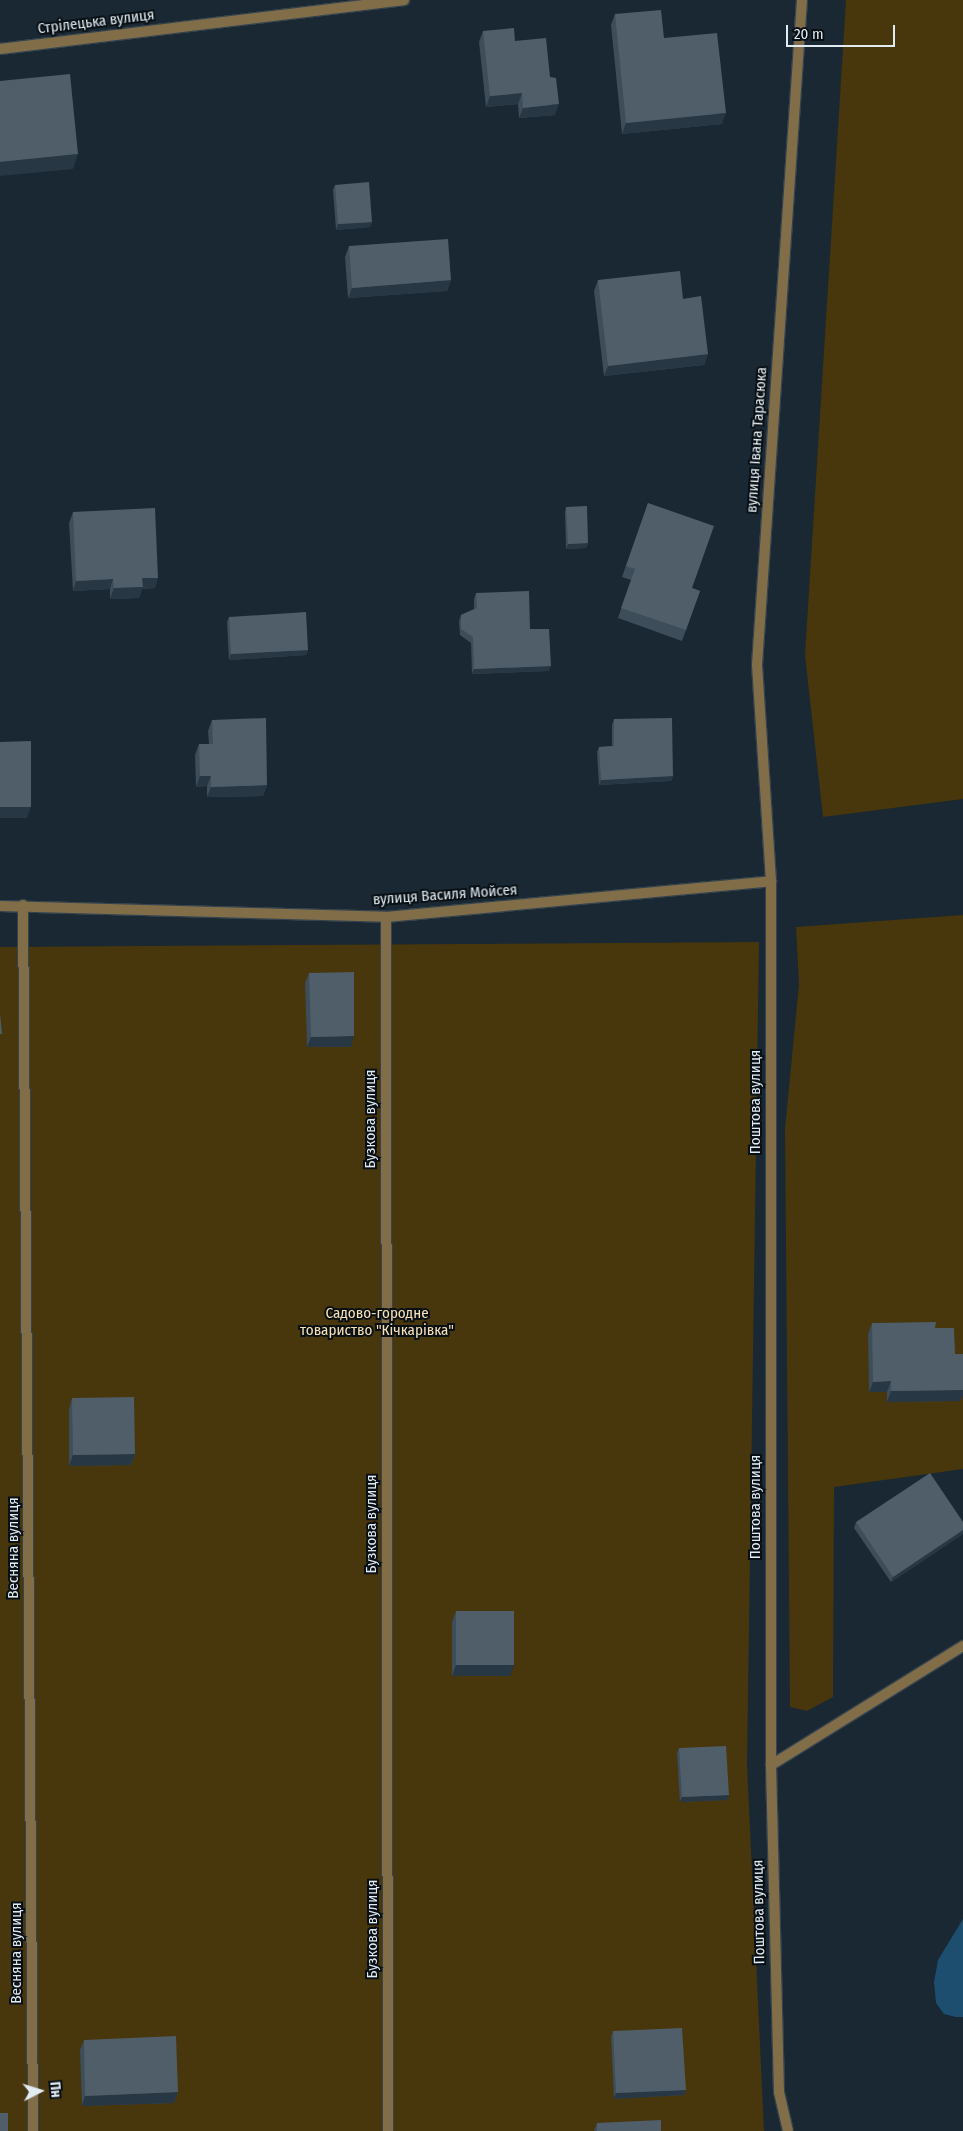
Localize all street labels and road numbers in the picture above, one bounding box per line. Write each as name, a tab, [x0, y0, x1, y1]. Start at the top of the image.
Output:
street label: Стрілецька вулиця	[37, 6, 155, 38]
street label: вулиця Івана Тарасюка	[743, 367, 771, 513]
street label: вулиця Василя Мойсея	[372, 881, 518, 909]
street label: Поштова вулиця	[747, 1050, 765, 1154]
street label: Бузкова вулиця	[362, 1069, 380, 1169]
street label: Поштова вулиця	[747, 1455, 765, 1559]
street label: Бузкова вулиця	[363, 1474, 381, 1574]
street label: Весняна вулиця	[5, 1497, 23, 1599]
street label: Поштова вулиця	[749, 1860, 769, 1964]
street label: Бузкова вулиця	[364, 1879, 382, 1979]
street label: Весняна вулиця	[8, 1902, 26, 2004]

